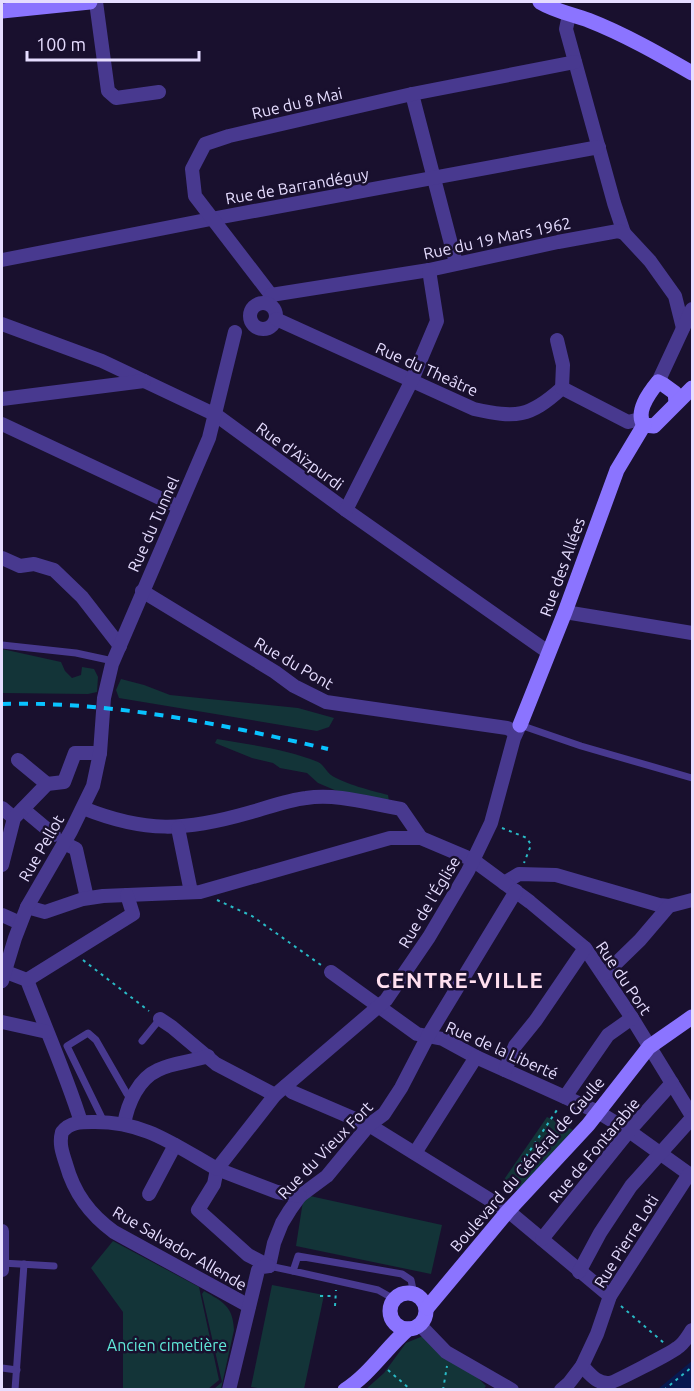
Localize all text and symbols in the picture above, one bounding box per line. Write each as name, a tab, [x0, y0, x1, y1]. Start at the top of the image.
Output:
scale bar	[27, 24, 200, 62]
text: 100 m	[36, 34, 86, 54]
street label: Rue du 8 Mai	[250, 84, 344, 122]
street label: Rue de Barrandéguy	[224, 164, 370, 207]
street label: Rue du 19 Mars 1962	[422, 214, 572, 262]
street label: Rue du Theâtre	[373, 338, 481, 400]
street label: Rue d'Aïzpurdi	[253, 418, 347, 494]
street label: Rue du Tunnel	[124, 473, 182, 575]
street label: Rue des Allées	[536, 515, 588, 619]
street label: Rue du Pont	[251, 633, 337, 693]
street label: Rue Pellot	[15, 811, 68, 884]
street label: Rue de l'Église	[393, 852, 463, 951]
street label: Rue du Port	[593, 938, 656, 1019]
district label: CENTRE-VILLE	[376, 967, 544, 992]
street label: Rue de la Liberté	[443, 1017, 561, 1083]
street label: Boulevard du Général de Gaulle	[446, 1073, 608, 1255]
street label: Rue de Fontarabie	[545, 1094, 643, 1206]
street label: Rue du Vieux Fort	[274, 1097, 376, 1202]
street label: Rue Pierre Loti	[590, 1191, 662, 1291]
street label: Rue Salvador Allende	[110, 1202, 250, 1294]
park label: Ancien cimetière	[107, 1336, 227, 1354]

